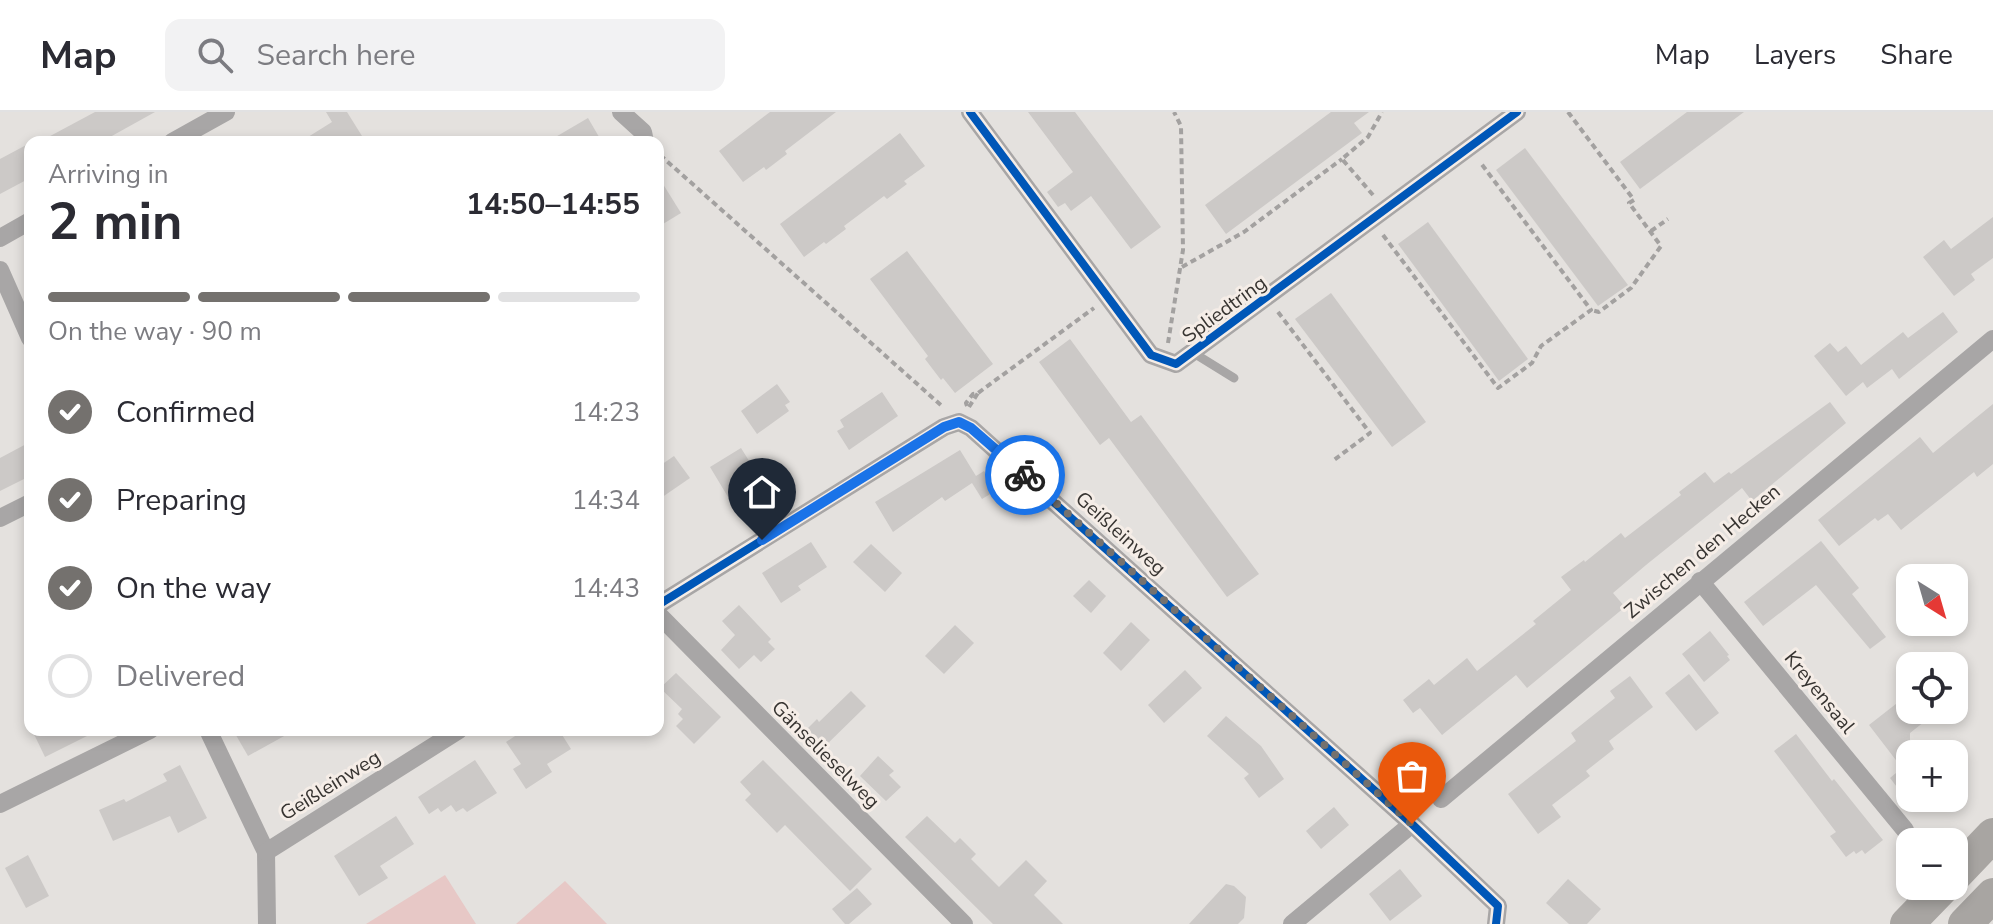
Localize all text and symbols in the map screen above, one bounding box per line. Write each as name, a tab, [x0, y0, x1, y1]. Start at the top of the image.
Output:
search box	[165, 19, 725, 91]
text: Map	[40, 30, 117, 81]
icon: search	[193, 33, 237, 77]
text: Search here	[257, 35, 416, 76]
text: Map	[1655, 36, 1710, 74]
text: Layers	[1754, 36, 1836, 74]
text: Share	[1880, 36, 1953, 74]
text: Arriving in	[48, 157, 169, 192]
text: 14:50–14:55	[466, 184, 640, 225]
text: 2 min	[48, 186, 183, 257]
street label: Spliedtring	[1176, 269, 1272, 349]
text: On the way · 90 m	[48, 314, 262, 349]
icon: check	[48, 390, 92, 434]
text: Confirmed	[116, 392, 256, 433]
text: 14:23	[572, 395, 640, 430]
courier	[985, 435, 1065, 515]
icon: bike	[1003, 453, 1047, 497]
pin	[728, 458, 796, 540]
icon: home	[740, 470, 784, 514]
icon: check	[48, 478, 92, 522]
street label: Zwischen den Hecken	[1619, 478, 1786, 625]
text: Preparing	[116, 480, 247, 521]
text: 14:34	[572, 483, 640, 518]
street label: Geißleinweg	[1069, 485, 1172, 581]
north arrow	[1896, 564, 1968, 636]
map controls	[1896, 564, 1968, 900]
icon: check	[48, 566, 92, 610]
text: On the way	[116, 568, 271, 609]
text: 14:43	[572, 571, 640, 606]
street label: Kreyensaal	[1778, 645, 1861, 739]
button: locate	[1896, 652, 1968, 724]
text: Delivered	[116, 656, 245, 697]
street label: Gänselieselweg	[766, 694, 886, 814]
button: +	[1896, 740, 1968, 812]
pin	[1378, 742, 1446, 824]
street label: Geißleinweg	[275, 744, 386, 827]
icon: bag	[1390, 754, 1434, 798]
button: −	[1896, 828, 1968, 900]

